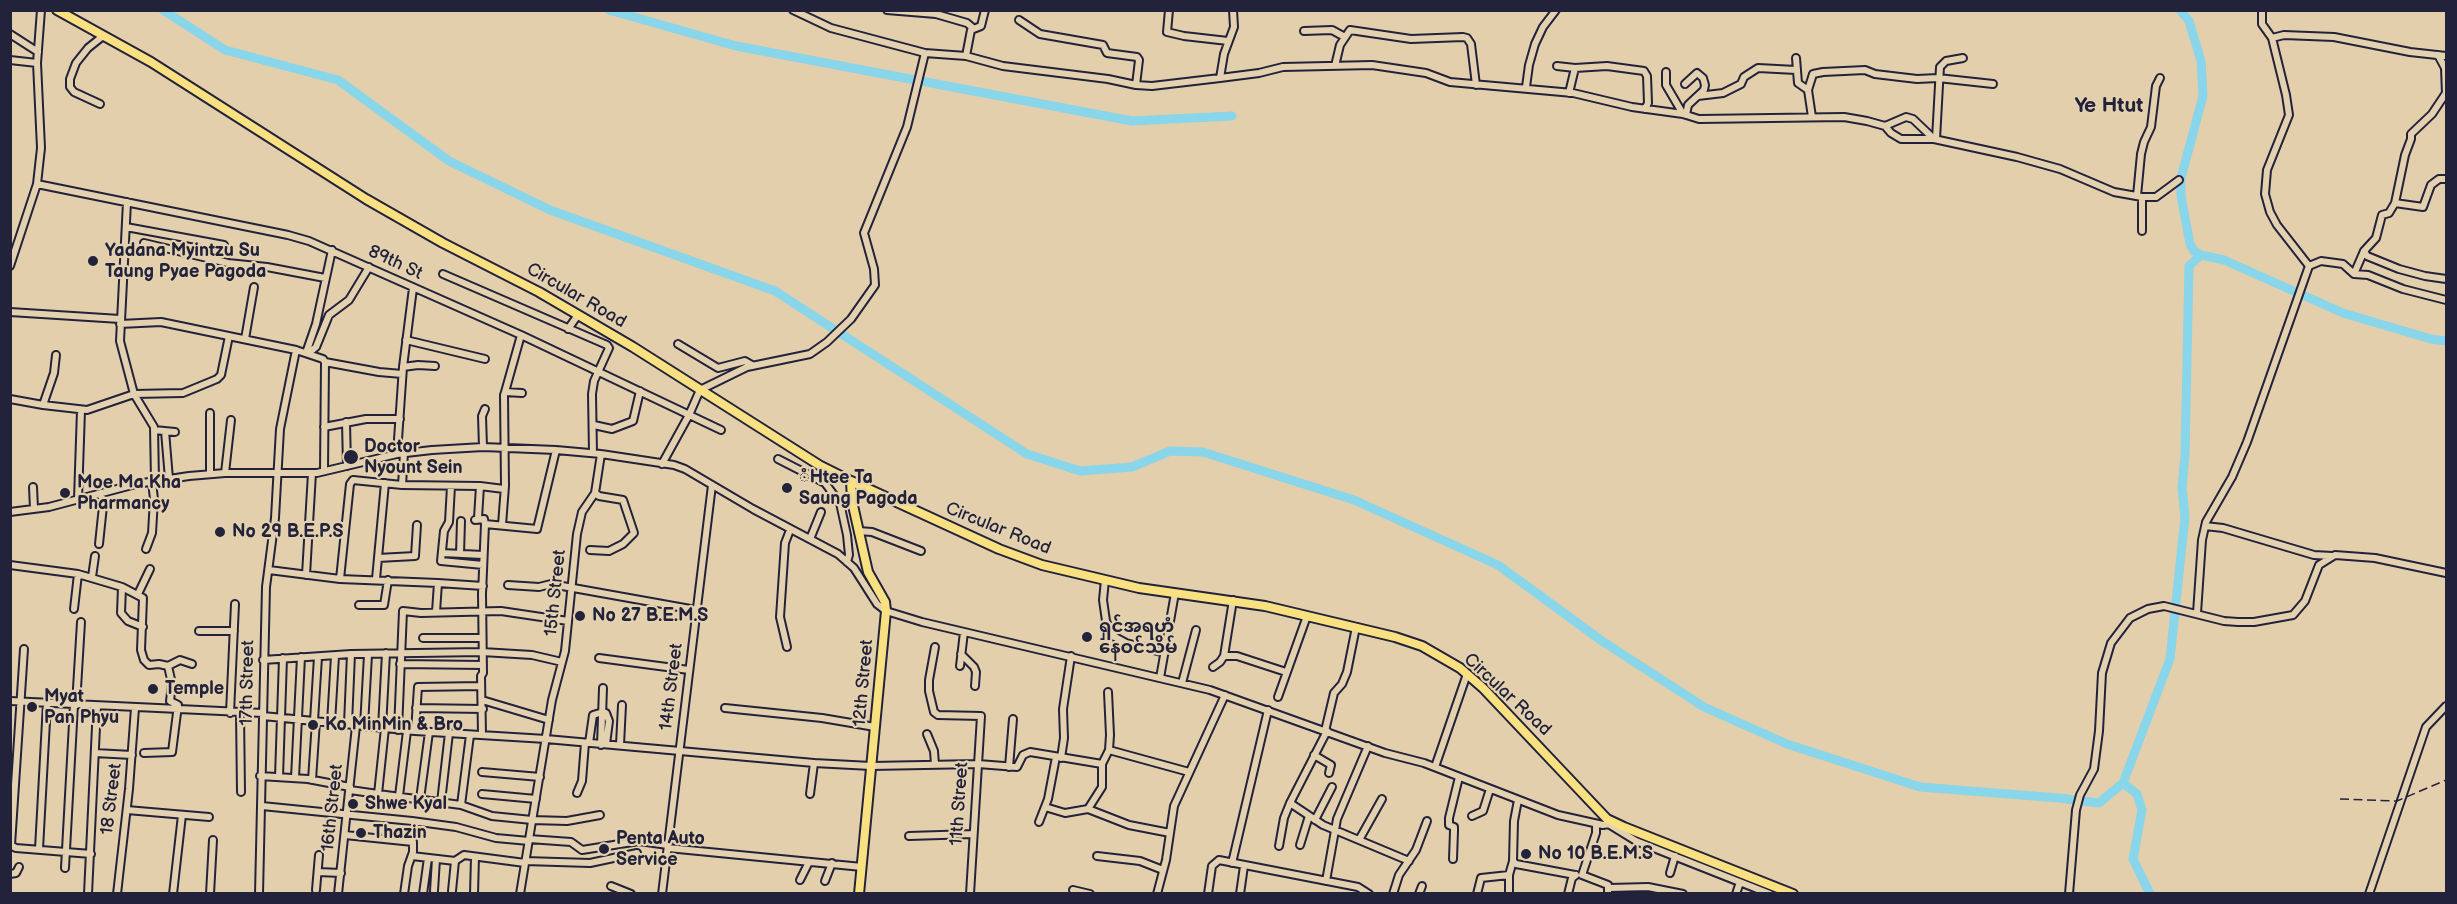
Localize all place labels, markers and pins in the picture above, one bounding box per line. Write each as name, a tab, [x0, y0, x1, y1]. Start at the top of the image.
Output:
place label: Yadana Myintzu Su Taung Pyae Pagoda	[105, 240, 266, 282]
marker: Yadana Myintzu Su Taung Pyae Pagoda	[86, 254, 100, 268]
place label: Doctor Nyount Sein	[364, 436, 463, 478]
marker: Doctor Nyount Sein	[342, 448, 360, 466]
place label: ံHtee Ta Saung Pagoda	[799, 467, 918, 510]
place label: Moe Ma Kha Pharmancy	[77, 472, 181, 514]
marker: ံHtee Ta Saung Pagoda	[780, 481, 794, 495]
marker: Moe Ma Kha Pharmancy	[58, 486, 72, 500]
place label: No 29 B.E.P.S	[232, 521, 343, 543]
marker: No 29 B.E.P.S	[213, 525, 227, 539]
place label: No 27 B.E.M.S	[592, 605, 708, 627]
marker: No 27 B.E.M.S	[573, 609, 587, 623]
place label: ရှင်အရဟံ နေဝင်သိမ်	[1099, 616, 1178, 658]
marker: ရှင်အရဟံ နေဝင်သိမ်	[1080, 630, 1094, 644]
place label: Temple	[165, 678, 224, 700]
marker: Temple	[146, 682, 160, 696]
place label: Myat Pan Phyu	[44, 686, 119, 728]
marker: Myat Pan Phyu	[25, 700, 39, 714]
place label: Ko MinMin & Bro	[325, 714, 463, 736]
marker: Ko MinMin & Bro	[306, 718, 320, 732]
place label: Shwe Kyal	[365, 793, 447, 815]
marker: Shwe Kyal	[346, 797, 360, 811]
place label: Thazin	[373, 822, 427, 844]
marker: Thazin	[354, 826, 368, 840]
place label: Penta Auto Service	[616, 828, 705, 870]
marker: Penta Auto Service	[597, 842, 611, 856]
place label: No 10 B.E.M.S	[1538, 843, 1653, 865]
marker: No 10 B.E.M.S	[1519, 847, 1533, 861]

